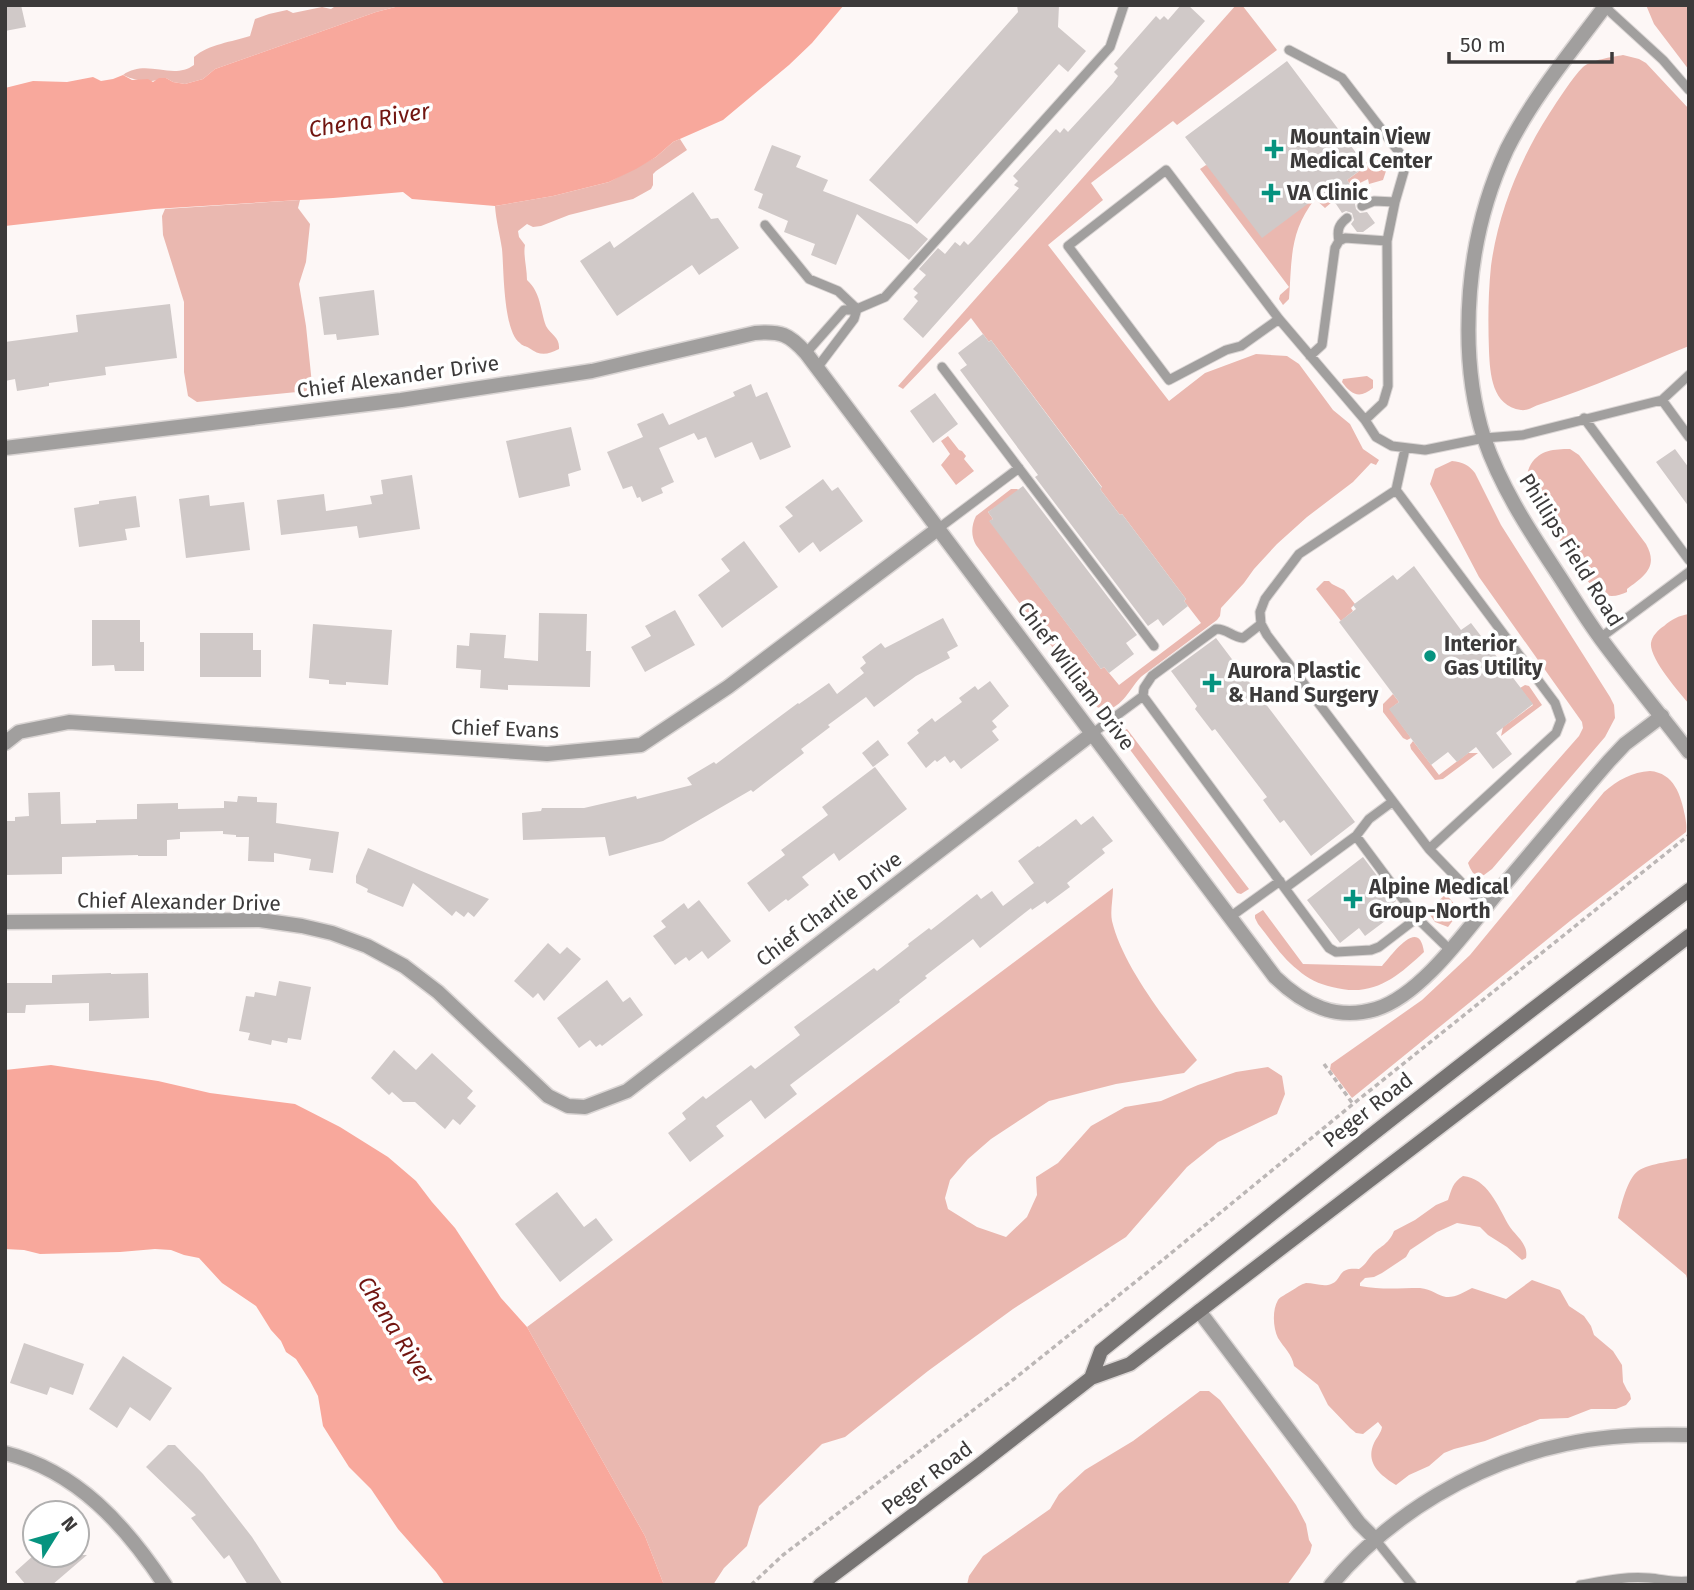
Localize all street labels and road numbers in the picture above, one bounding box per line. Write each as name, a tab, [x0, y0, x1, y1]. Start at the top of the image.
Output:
street label: Chief Alexander Drive	[295, 350, 501, 404]
street label: Phillips Field Road	[1513, 469, 1629, 631]
street label: Chief William Drive	[1012, 596, 1140, 756]
street label: Chief Evans	[450, 714, 560, 744]
street label: Chief Charlie Drive	[751, 846, 907, 972]
street label: Chief Alexander Drive	[77, 887, 281, 917]
street label: Peger Road	[1318, 1067, 1418, 1153]
street label: Peger Road	[876, 1435, 978, 1521]

